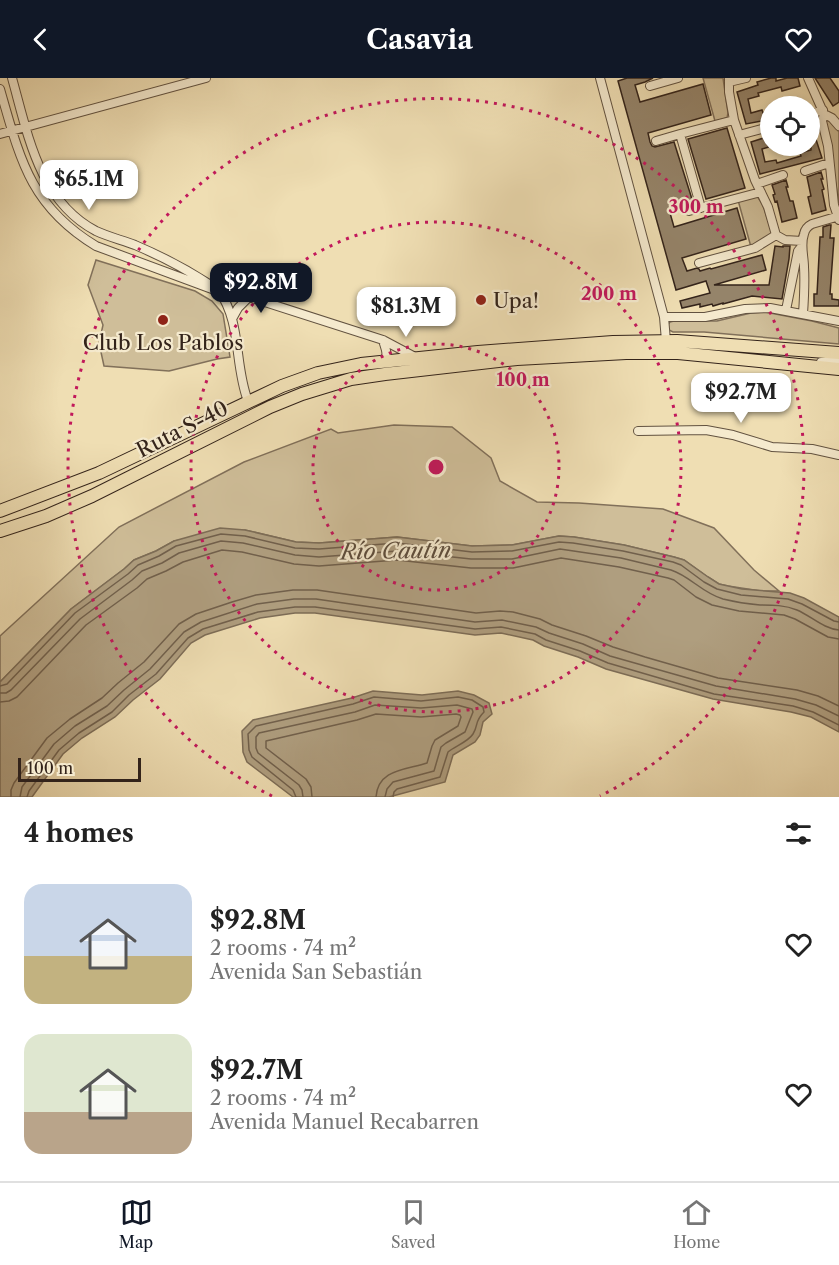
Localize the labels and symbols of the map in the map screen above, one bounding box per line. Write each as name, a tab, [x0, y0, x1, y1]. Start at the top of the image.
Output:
pin: $65.1M	[40, 160, 138, 211]
text: 300 m	[668, 196, 724, 218]
pin: $92.8M	[212, 263, 310, 314]
text: 200 m	[581, 283, 637, 305]
pin: $81.3M	[357, 287, 455, 338]
place label: Upa!	[493, 288, 539, 313]
marker: Upa!	[474, 293, 488, 307]
marker: Club Los Pablos	[156, 313, 170, 327]
place label: Club Los Pablos	[83, 330, 243, 355]
text: 100 m	[496, 369, 550, 391]
pin: $92.7M	[692, 373, 790, 424]
street label: Ruta S-40	[132, 395, 232, 463]
centre of rings	[426, 457, 446, 477]
water label: Río Cautín	[338, 537, 452, 565]
scale bar	[18, 755, 141, 782]

